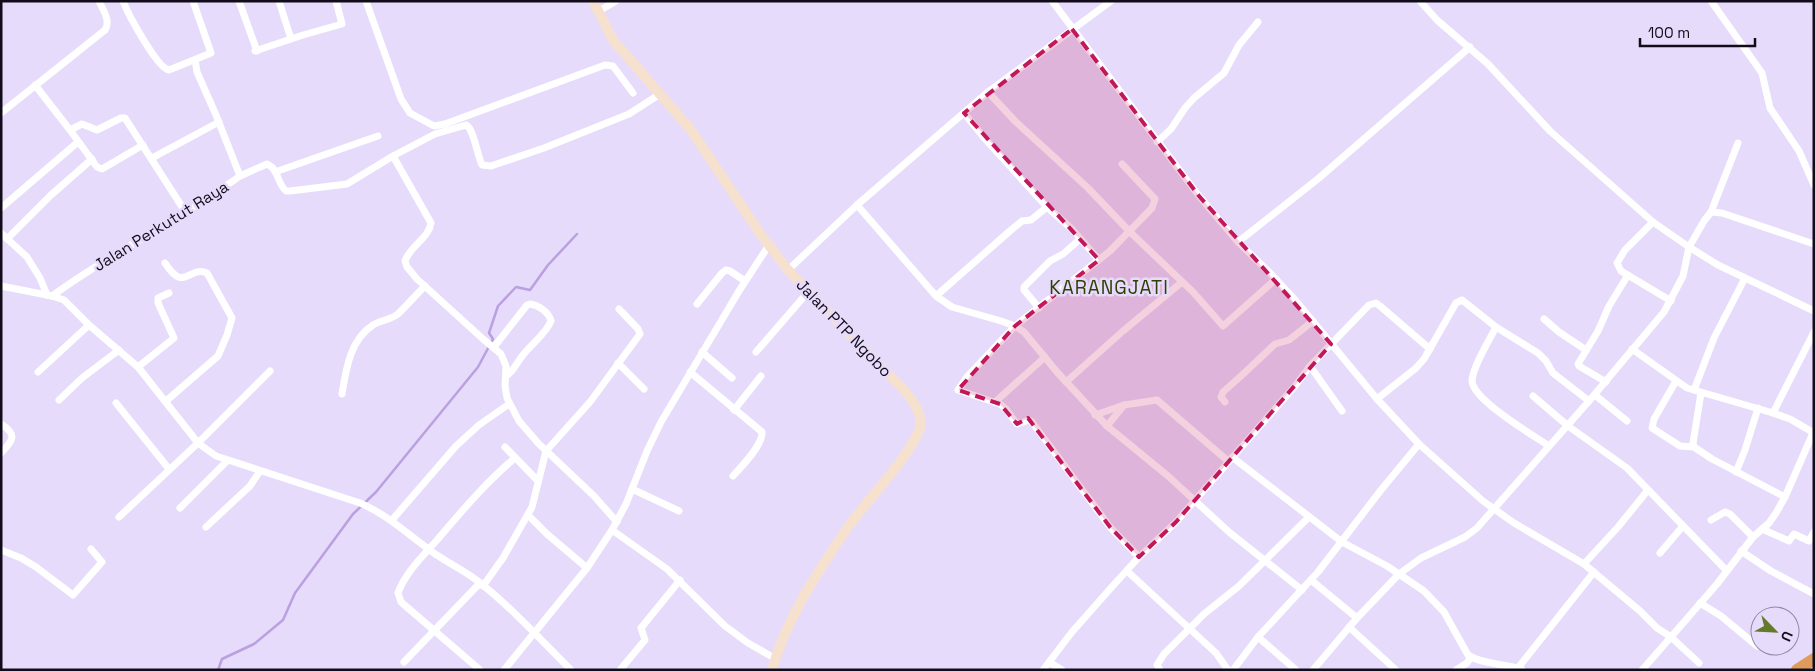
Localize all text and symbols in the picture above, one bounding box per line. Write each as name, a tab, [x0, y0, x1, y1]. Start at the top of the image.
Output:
scale bar	[1640, 15, 1755, 47]
text: 100 m	[1648, 23, 1690, 42]
street label: Jalan Perkutut Raya	[90, 176, 232, 276]
street label: Jalan PTP Ngobo	[792, 274, 896, 382]
district label: KARANGJATI	[1049, 275, 1169, 300]
north arrow	[1750, 606, 1800, 656]
text: U	[1777, 628, 1797, 644]

